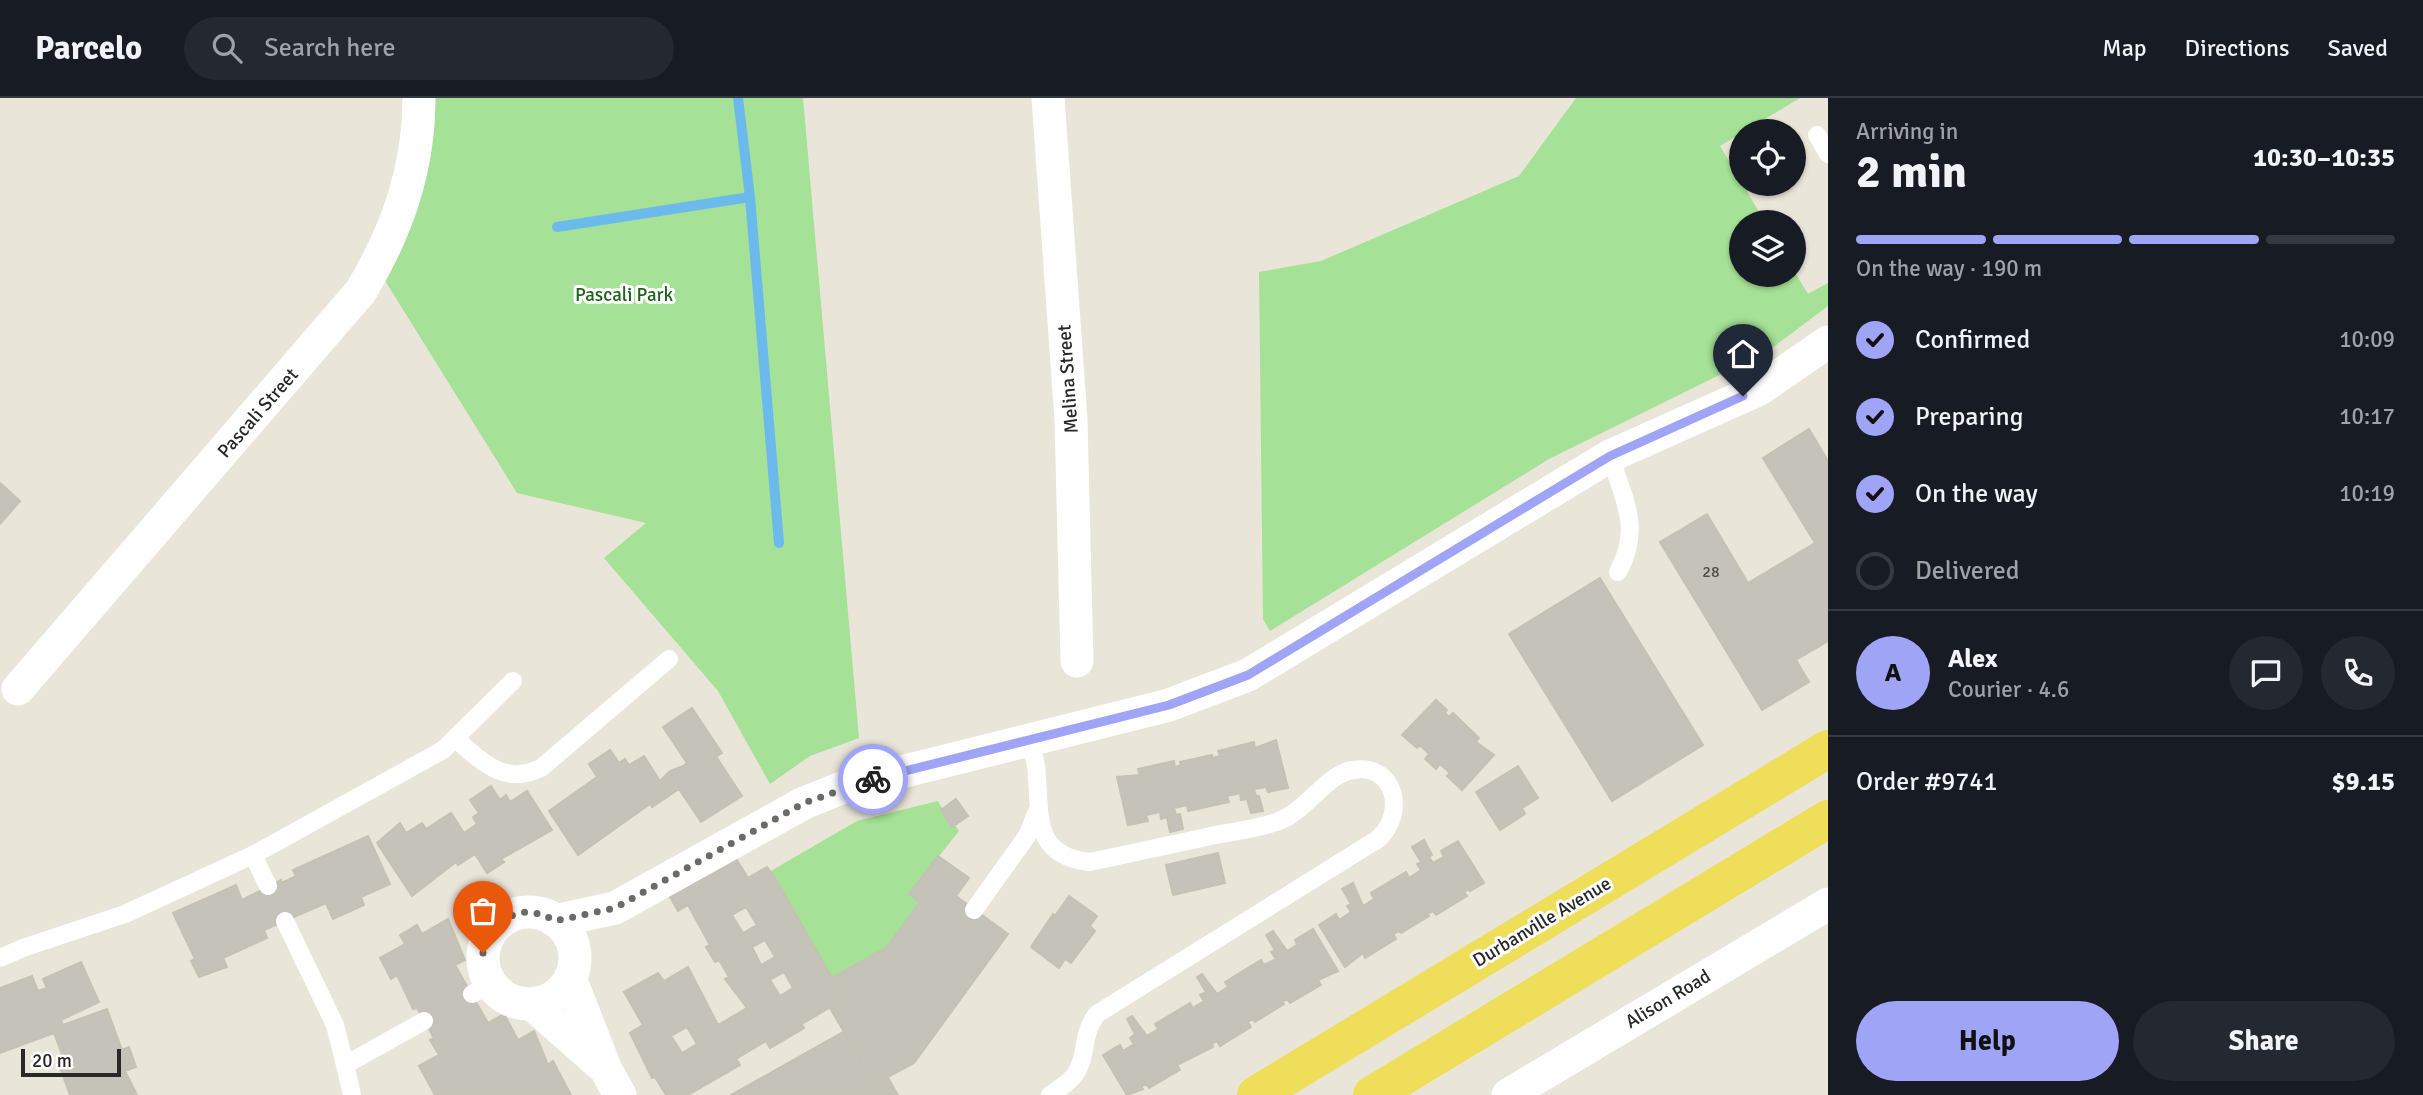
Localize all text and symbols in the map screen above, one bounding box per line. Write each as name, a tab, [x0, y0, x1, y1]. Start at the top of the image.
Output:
search box	[184, 17, 674, 80]
text: Parcelo	[35, 28, 142, 69]
icon: search	[208, 29, 246, 67]
text: Search here	[264, 32, 395, 64]
text: Map	[2102, 33, 2147, 63]
text: Directions	[2185, 33, 2290, 63]
text: Saved	[2328, 33, 2388, 63]
text: Arriving in	[1856, 117, 1958, 146]
map controls	[1729, 119, 1806, 287]
button: locate	[1729, 119, 1806, 196]
text: 10:30–10:35	[2253, 142, 2395, 174]
text: 2 min	[1856, 144, 1967, 200]
button: layers	[1729, 210, 1806, 287]
text: On the way · 190 m	[1856, 254, 2042, 283]
park label: Pascali Park	[575, 283, 674, 307]
icon: check	[1856, 321, 1894, 359]
street label: Melina Street	[1052, 323, 1084, 434]
pin	[1713, 324, 1773, 396]
text: Confirmed	[1915, 324, 2030, 356]
text: 10:09	[2339, 325, 2395, 354]
icon: home	[1724, 335, 1762, 373]
street label: Pascali Street	[212, 363, 304, 463]
icon: check	[1856, 398, 1894, 436]
text: Preparing	[1915, 401, 2023, 433]
text: 10:17	[2339, 402, 2395, 431]
icon: check	[1856, 475, 1894, 513]
text: On the way	[1915, 478, 2038, 510]
text: 10:19	[2339, 479, 2395, 508]
text: Delivered	[1915, 555, 2020, 587]
house number: 28	[1702, 562, 1720, 582]
button: chat	[2229, 636, 2303, 710]
button: phone	[2321, 636, 2395, 710]
text: Alex	[1948, 643, 1998, 675]
text: A	[1885, 657, 1901, 689]
text: Courier · 4.6	[1948, 675, 2069, 704]
courier	[838, 744, 908, 814]
icon: bike	[854, 760, 892, 798]
text: Order #9741	[1856, 766, 1997, 798]
text: $9.15	[2331, 766, 2395, 798]
street label: Durbanville Avenue	[1469, 871, 1615, 973]
pin	[453, 881, 513, 953]
icon: bag	[464, 892, 502, 930]
street label: Alison Road	[1621, 964, 1715, 1034]
button: Help	[1856, 1001, 2119, 1081]
button: Share	[2133, 1001, 2395, 1081]
scale bar	[21, 1046, 121, 1078]
text: 20 m	[32, 1049, 72, 1073]

